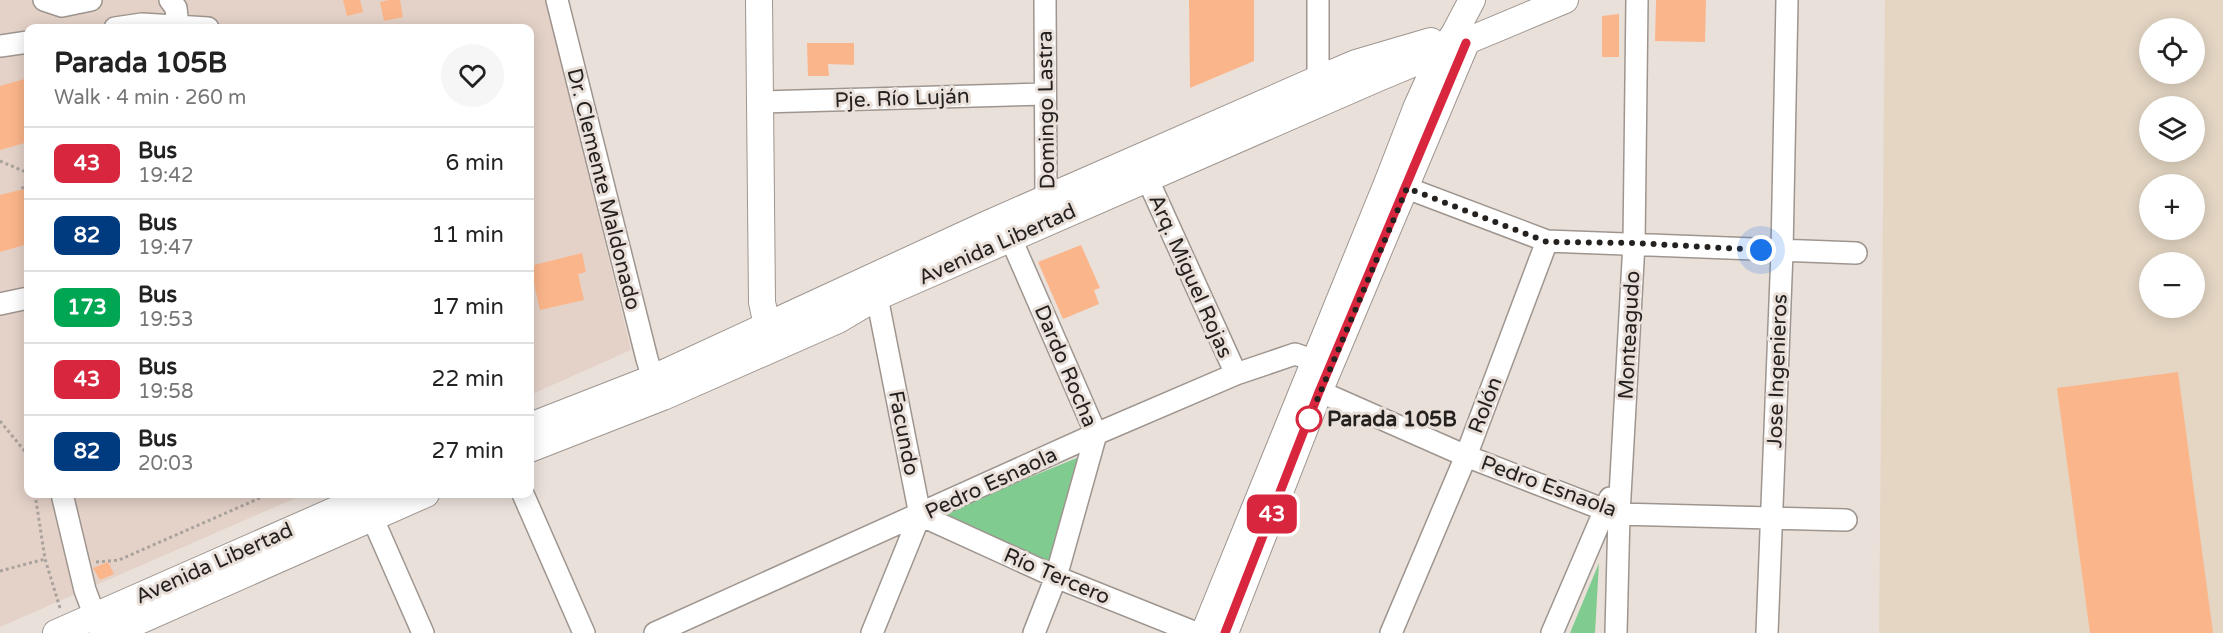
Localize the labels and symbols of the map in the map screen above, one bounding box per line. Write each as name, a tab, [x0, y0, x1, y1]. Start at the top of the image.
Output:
street label: Domingo Lastra	[1033, 30, 1060, 190]
street label: Dr. Clemente Maldonado	[561, 66, 646, 313]
street label: Pje. Río Luján	[834, 84, 970, 113]
street label: Arq. Miguel Rojas	[1143, 191, 1238, 362]
street label: Avenida Libertad	[915, 198, 1080, 290]
your location	[1746, 235, 1776, 265]
street label: Monteagudo	[1614, 270, 1645, 400]
street label: Jose Ingenieros	[1762, 294, 1793, 448]
street label: Dardo Rocha	[1029, 301, 1102, 431]
street label: Rolón	[1463, 373, 1508, 437]
street label: Facundo	[883, 389, 924, 478]
marker: Parada 105B	[1296, 406, 1322, 432]
place label: Parada 105B	[1327, 407, 1457, 432]
street label: Pedro Esnaola	[921, 442, 1061, 525]
street label: Pedro Esnaola	[1478, 450, 1620, 523]
line badge: 43	[1245, 494, 1299, 534]
street label: Avenida Libertad	[132, 517, 297, 609]
street label: Río Tercero	[1000, 543, 1114, 610]

